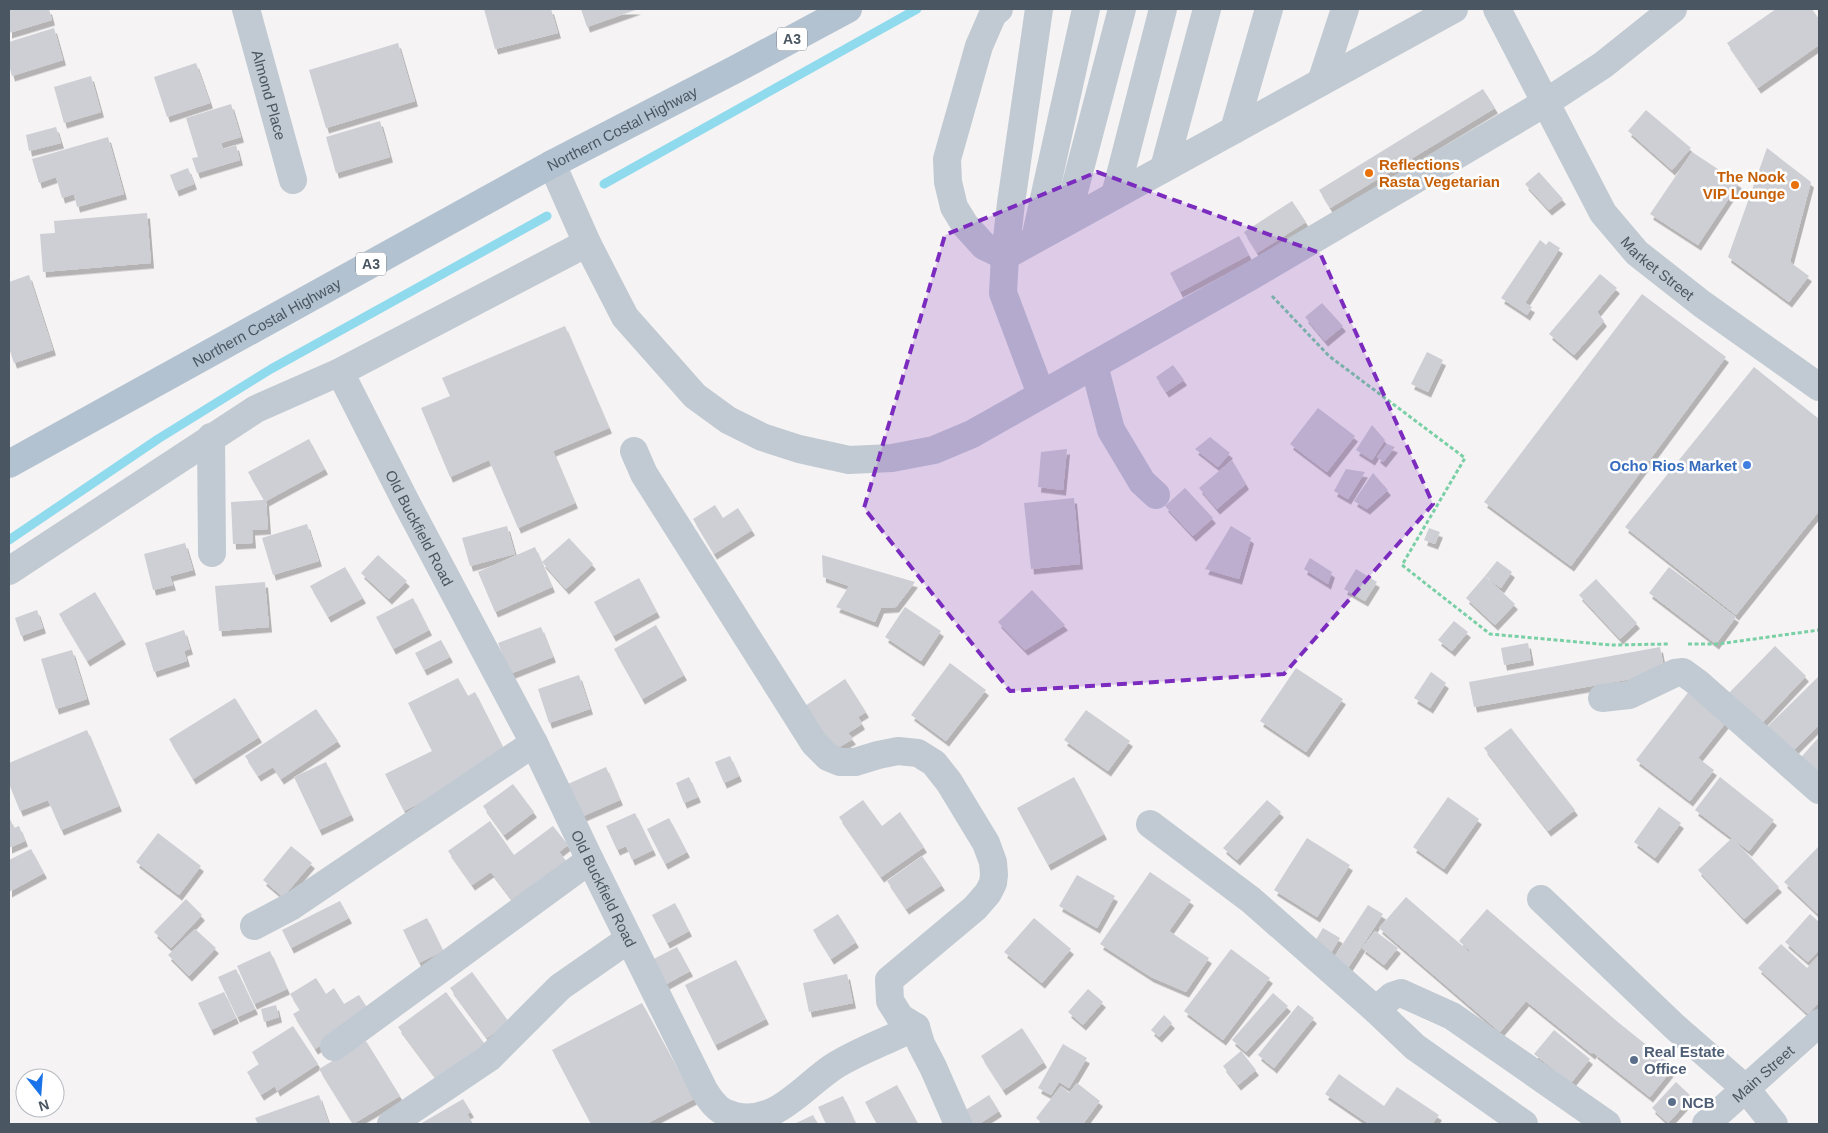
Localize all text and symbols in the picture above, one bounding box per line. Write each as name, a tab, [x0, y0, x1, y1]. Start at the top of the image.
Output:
road number: A3	[777, 28, 807, 50]
street label: Almond Place	[249, 48, 290, 142]
street label: Northern Costal Highway	[544, 82, 700, 174]
place label: Reflections Rasta Vegetarian	[1379, 156, 1500, 190]
marker: Reflections Rasta Vegetarian	[1363, 167, 1375, 179]
place label: The Nook VIP Lounge	[1703, 168, 1786, 202]
marker: The Nook VIP Lounge	[1789, 179, 1801, 191]
street label: Market Street	[1618, 233, 1698, 304]
road number: A3	[356, 252, 386, 276]
street label: Northern Costal Highway	[189, 274, 344, 370]
place label: Ocho Rios Market	[1609, 457, 1737, 474]
marker: Ocho Rios Market	[1741, 459, 1753, 471]
street label: Old Buckfield Road	[383, 467, 457, 589]
street label: Old Buckfield Road	[568, 827, 640, 950]
street label: Main Street	[1728, 1041, 1798, 1105]
place label: Real Estate Office	[1644, 1043, 1725, 1077]
marker: Real Estate Office	[1628, 1054, 1640, 1066]
north arrow	[15, 1068, 65, 1118]
place label: NCB	[1682, 1094, 1715, 1111]
text: N	[37, 1096, 51, 1115]
marker: NCB	[1666, 1096, 1678, 1108]

